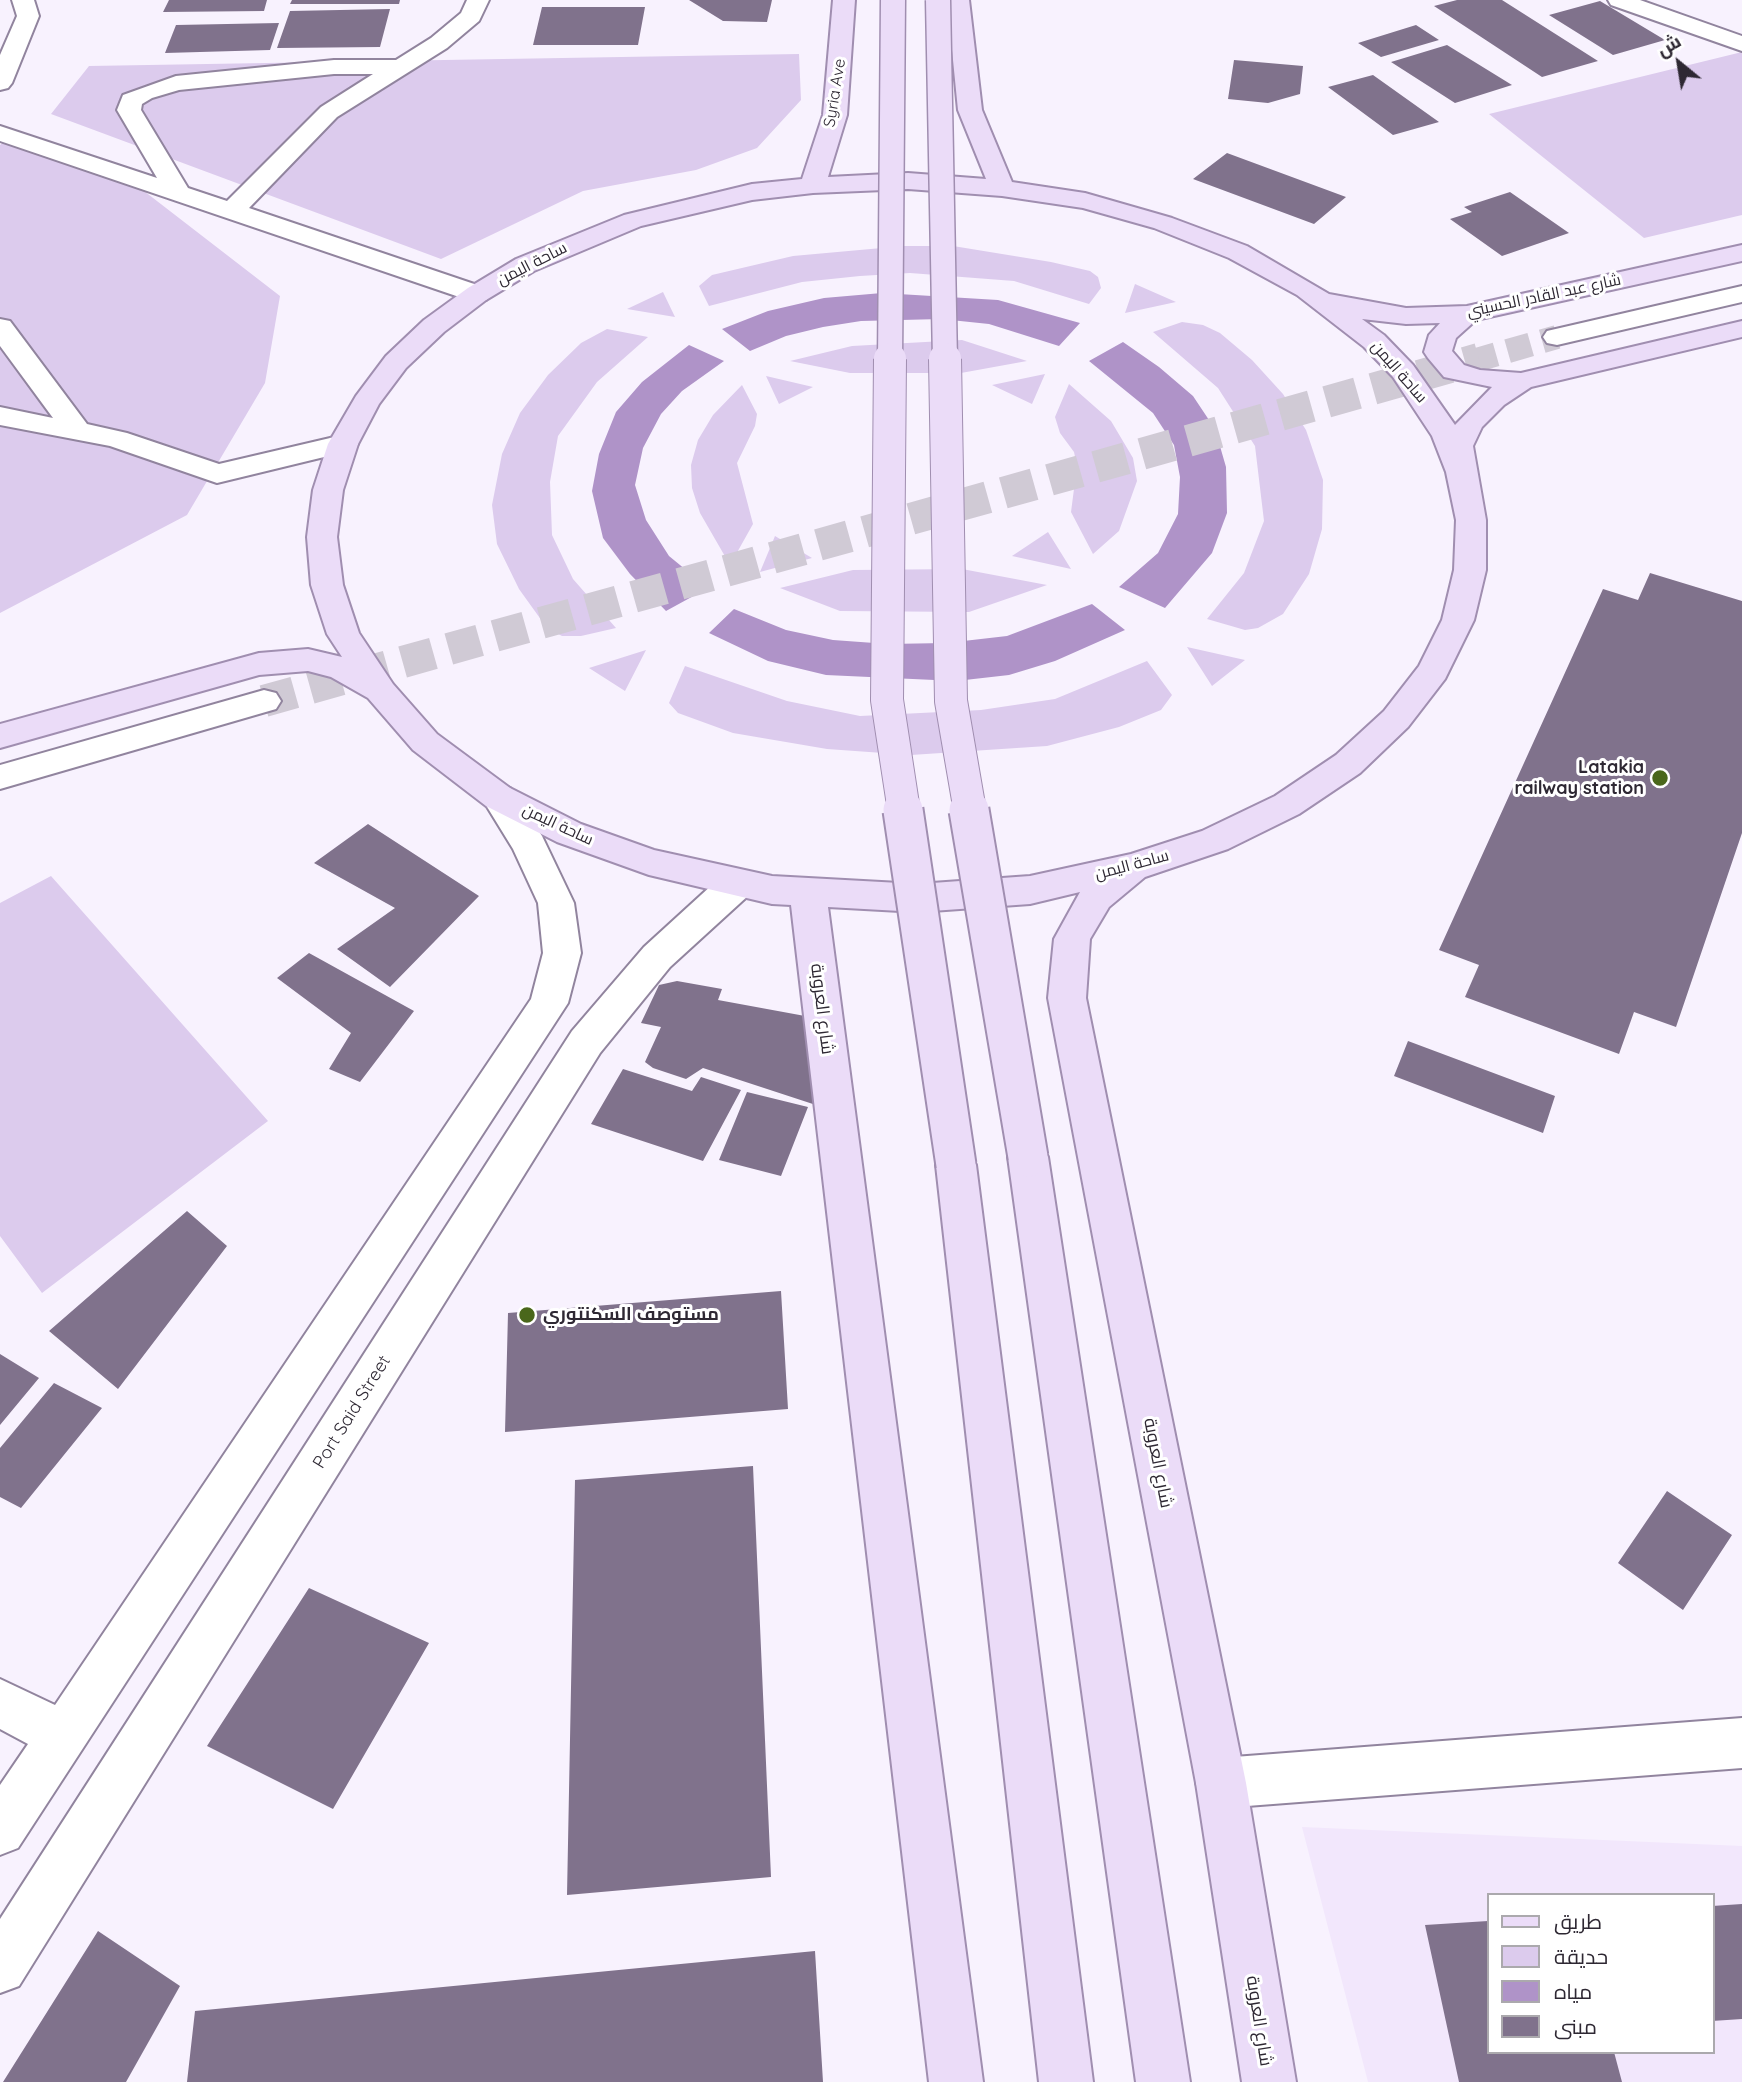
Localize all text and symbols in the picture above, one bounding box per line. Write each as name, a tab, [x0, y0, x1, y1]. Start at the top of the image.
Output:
north arrow	[1644, 28, 1714, 98]
text: ش	[1652, 28, 1685, 61]
street label: Syria Ave	[820, 57, 850, 129]
street label: ساحة اليمن	[494, 238, 570, 290]
street label: شارع عبد القادر الحسيني	[1465, 270, 1623, 322]
street label: ساحة اليمن	[1367, 337, 1431, 407]
place label: Latakia railway station	[1515, 757, 1644, 800]
marker: Latakia railway station	[1650, 768, 1670, 788]
street label: ساحة اليمن	[520, 800, 596, 850]
street label: ساحة اليمن	[1093, 846, 1171, 884]
street label: شارع العروبة	[806, 962, 838, 1056]
place label: مستوصف السكنتوري	[543, 1304, 719, 1326]
marker: مستوصف السكنتوري	[517, 1305, 537, 1325]
street label: Port Said Street	[309, 1351, 395, 1473]
street label: شارع العروبة	[1139, 1416, 1177, 1510]
legend	[1486, 1893, 1714, 2054]
text: طريق	[1554, 1908, 1602, 1934]
text: حديقة	[1554, 1943, 1608, 1969]
street label: شارع العروبة	[1241, 1974, 1277, 2068]
text: مياه	[1554, 1978, 1592, 2004]
text: مبنى	[1554, 2013, 1597, 2039]

